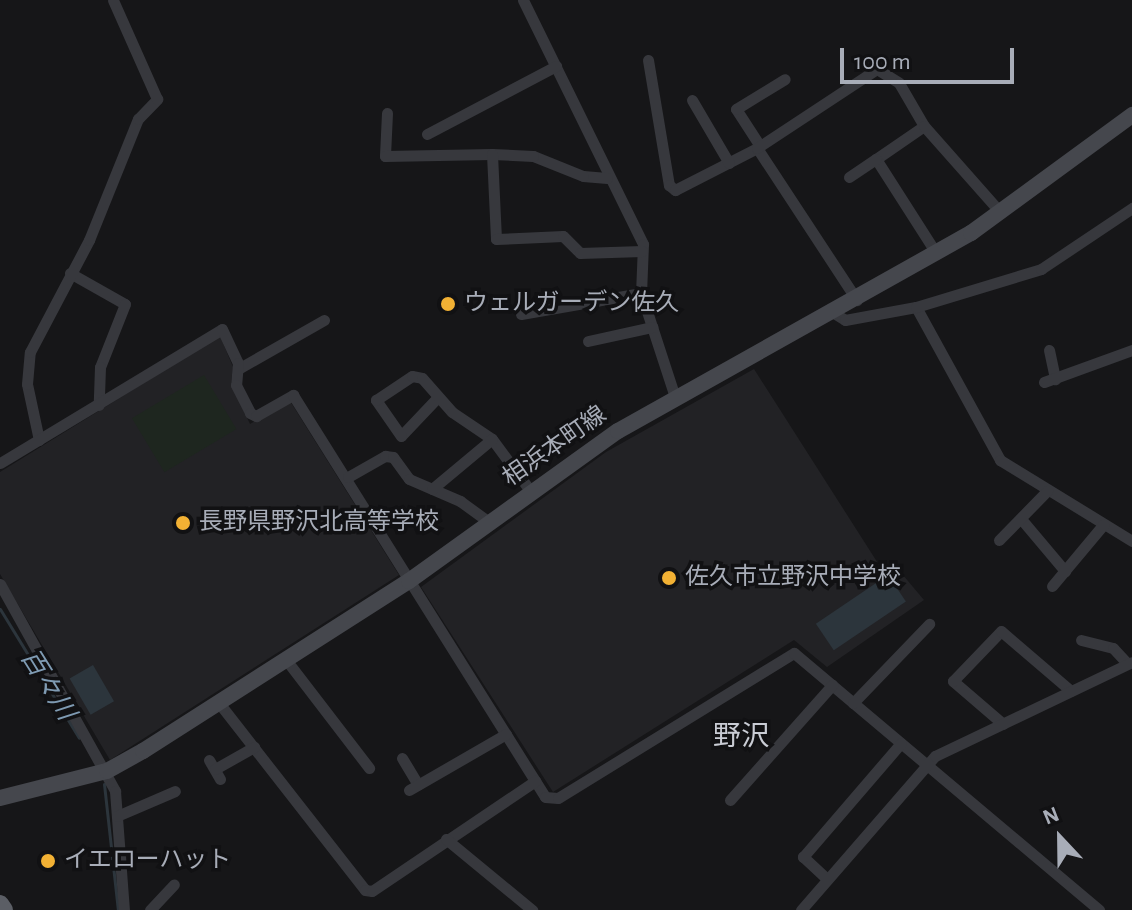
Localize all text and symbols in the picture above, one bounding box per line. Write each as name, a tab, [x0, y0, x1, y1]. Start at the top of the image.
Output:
scale bar	[844, 32, 1018, 82]
text: 100 m	[854, 50, 911, 74]
place label: ウェルガーデン佐久	[464, 290, 680, 318]
marker: ウェルガーデン佐久	[439, 295, 457, 313]
street label: 相浜本町線	[498, 401, 612, 493]
place label: 長野県野沢北高等学校	[199, 509, 439, 537]
marker: 長野県野沢北高等学校	[174, 514, 192, 532]
place label: 佐久市立野沢中学校	[685, 564, 901, 592]
marker: 佐久市立野沢中学校	[660, 569, 678, 587]
water label: 百々川	[13, 644, 81, 726]
district label: 野沢	[713, 720, 769, 754]
north arrow	[1020, 798, 1100, 878]
text: N	[1040, 803, 1062, 829]
place label: イエローハット	[64, 847, 232, 875]
marker: イエローハット	[39, 852, 57, 870]

